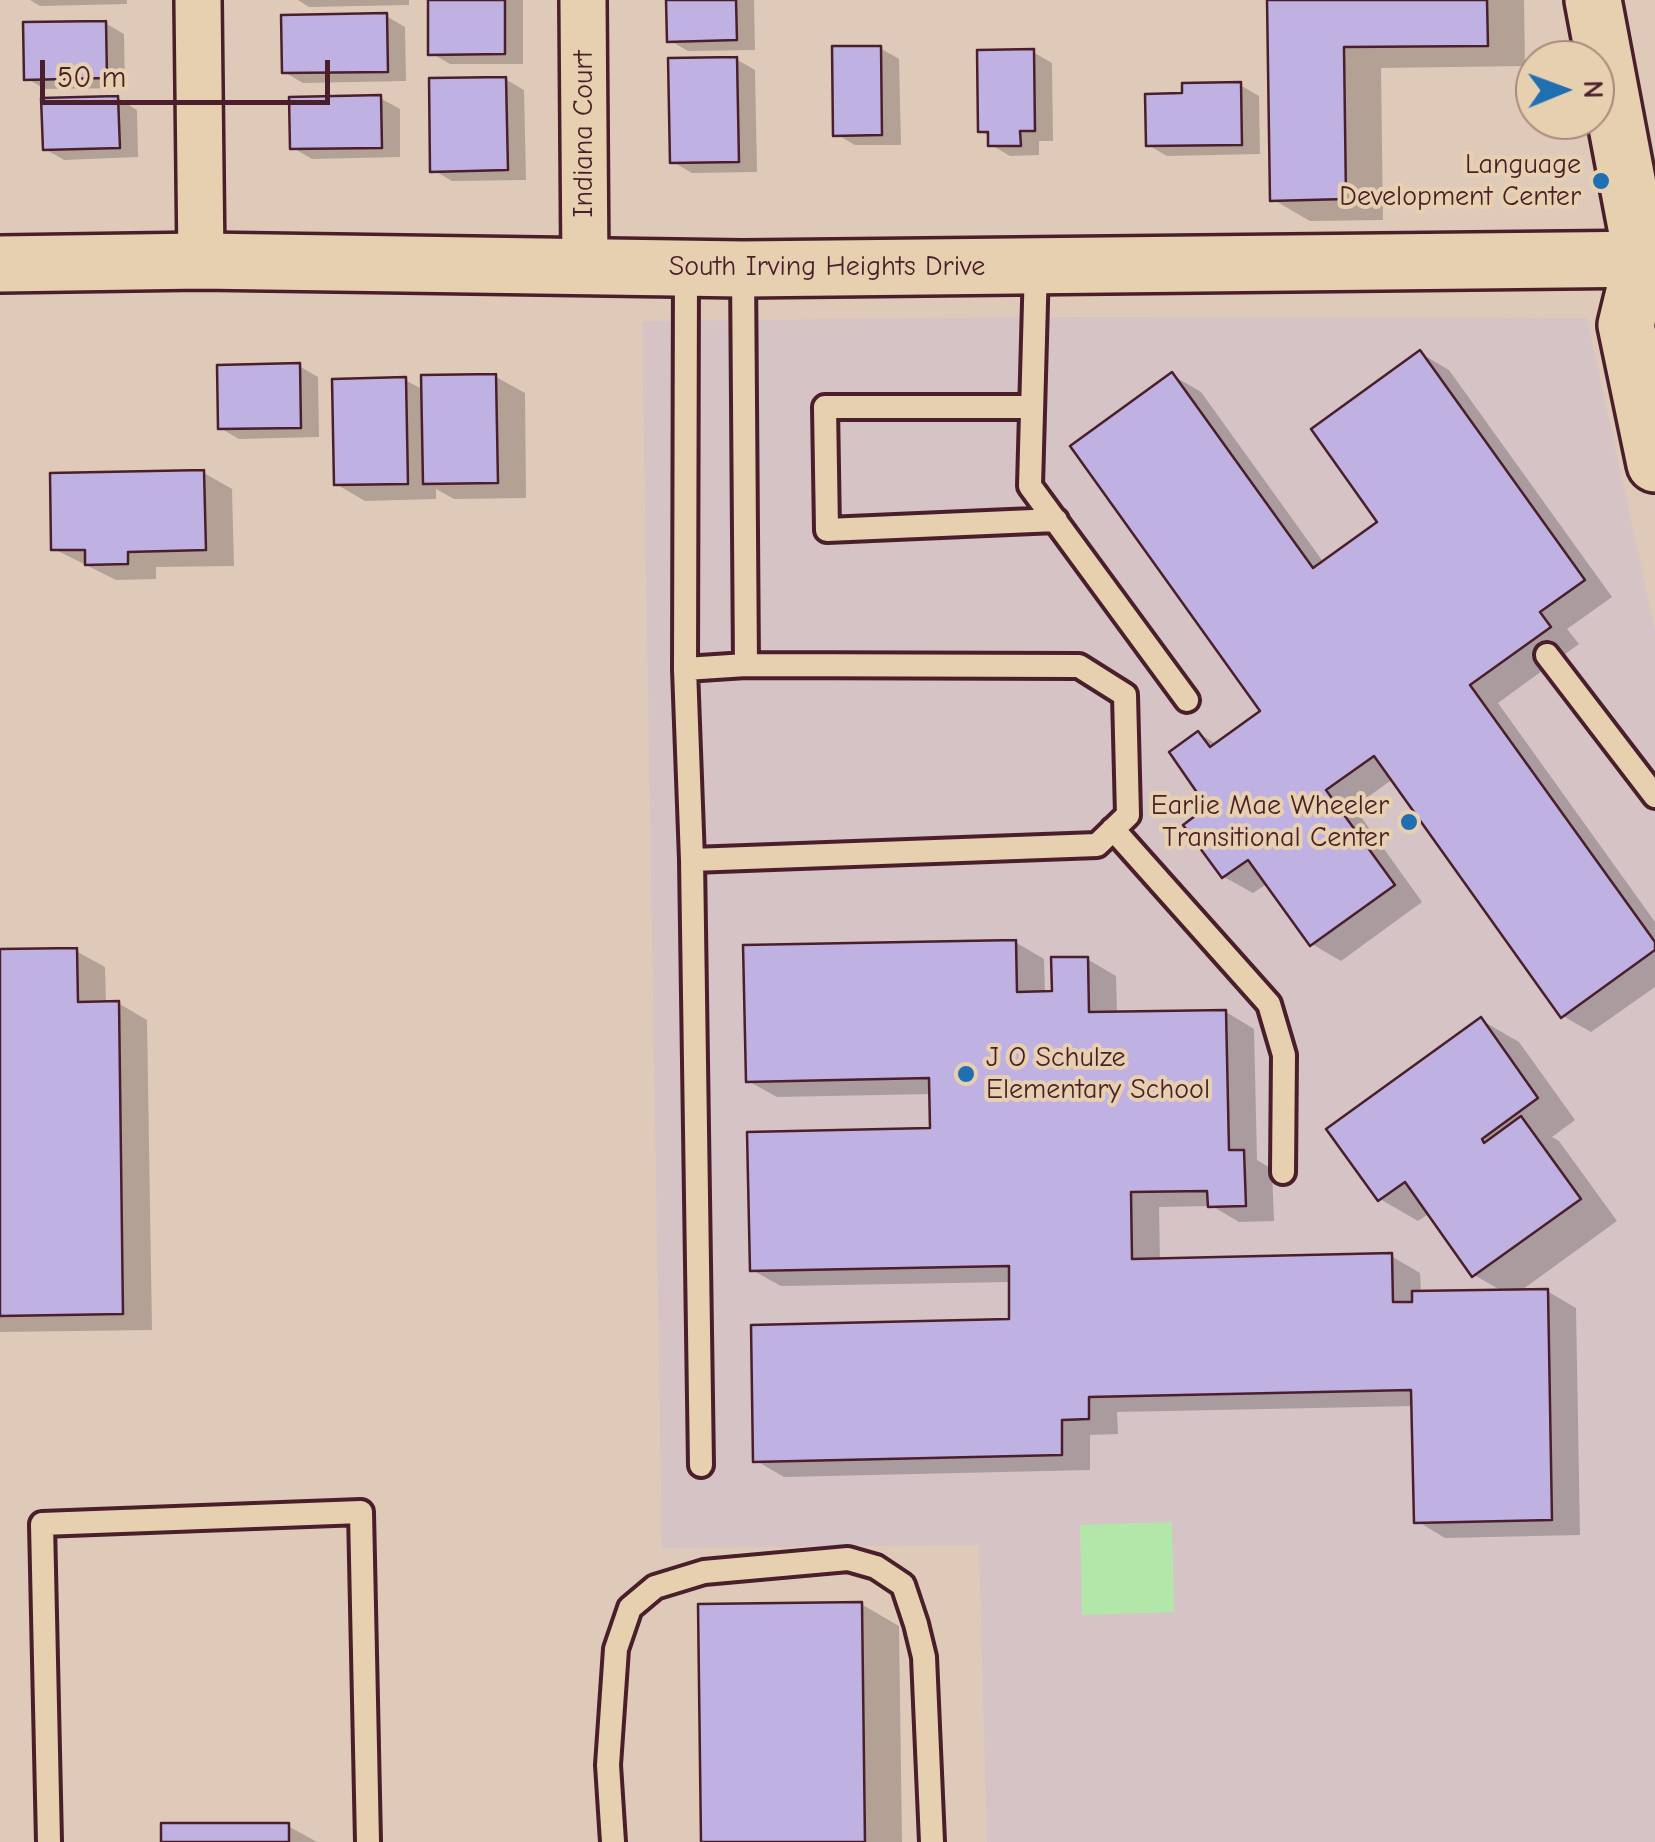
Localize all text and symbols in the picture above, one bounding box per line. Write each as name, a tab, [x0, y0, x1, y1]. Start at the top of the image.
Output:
scale bar	[45, 40, 335, 102]
north arrow	[1515, 40, 1615, 140]
street label: Indiana Court	[567, 51, 601, 217]
text: 50 m	[57, 60, 126, 95]
text: N	[1577, 80, 1609, 99]
place label: Language Development Center	[1339, 148, 1581, 214]
marker: Language Development Center	[1590, 170, 1612, 192]
street label: South Irving Heights Drive	[669, 250, 985, 284]
place label: Earlie Mae Wheeler Transitional Center	[1151, 789, 1389, 855]
marker: Earlie Mae Wheeler Transitional Center	[1398, 811, 1420, 833]
place label: J O Schulze Elementary School	[986, 1041, 1210, 1107]
marker: J O Schulze Elementary School	[955, 1063, 977, 1085]

